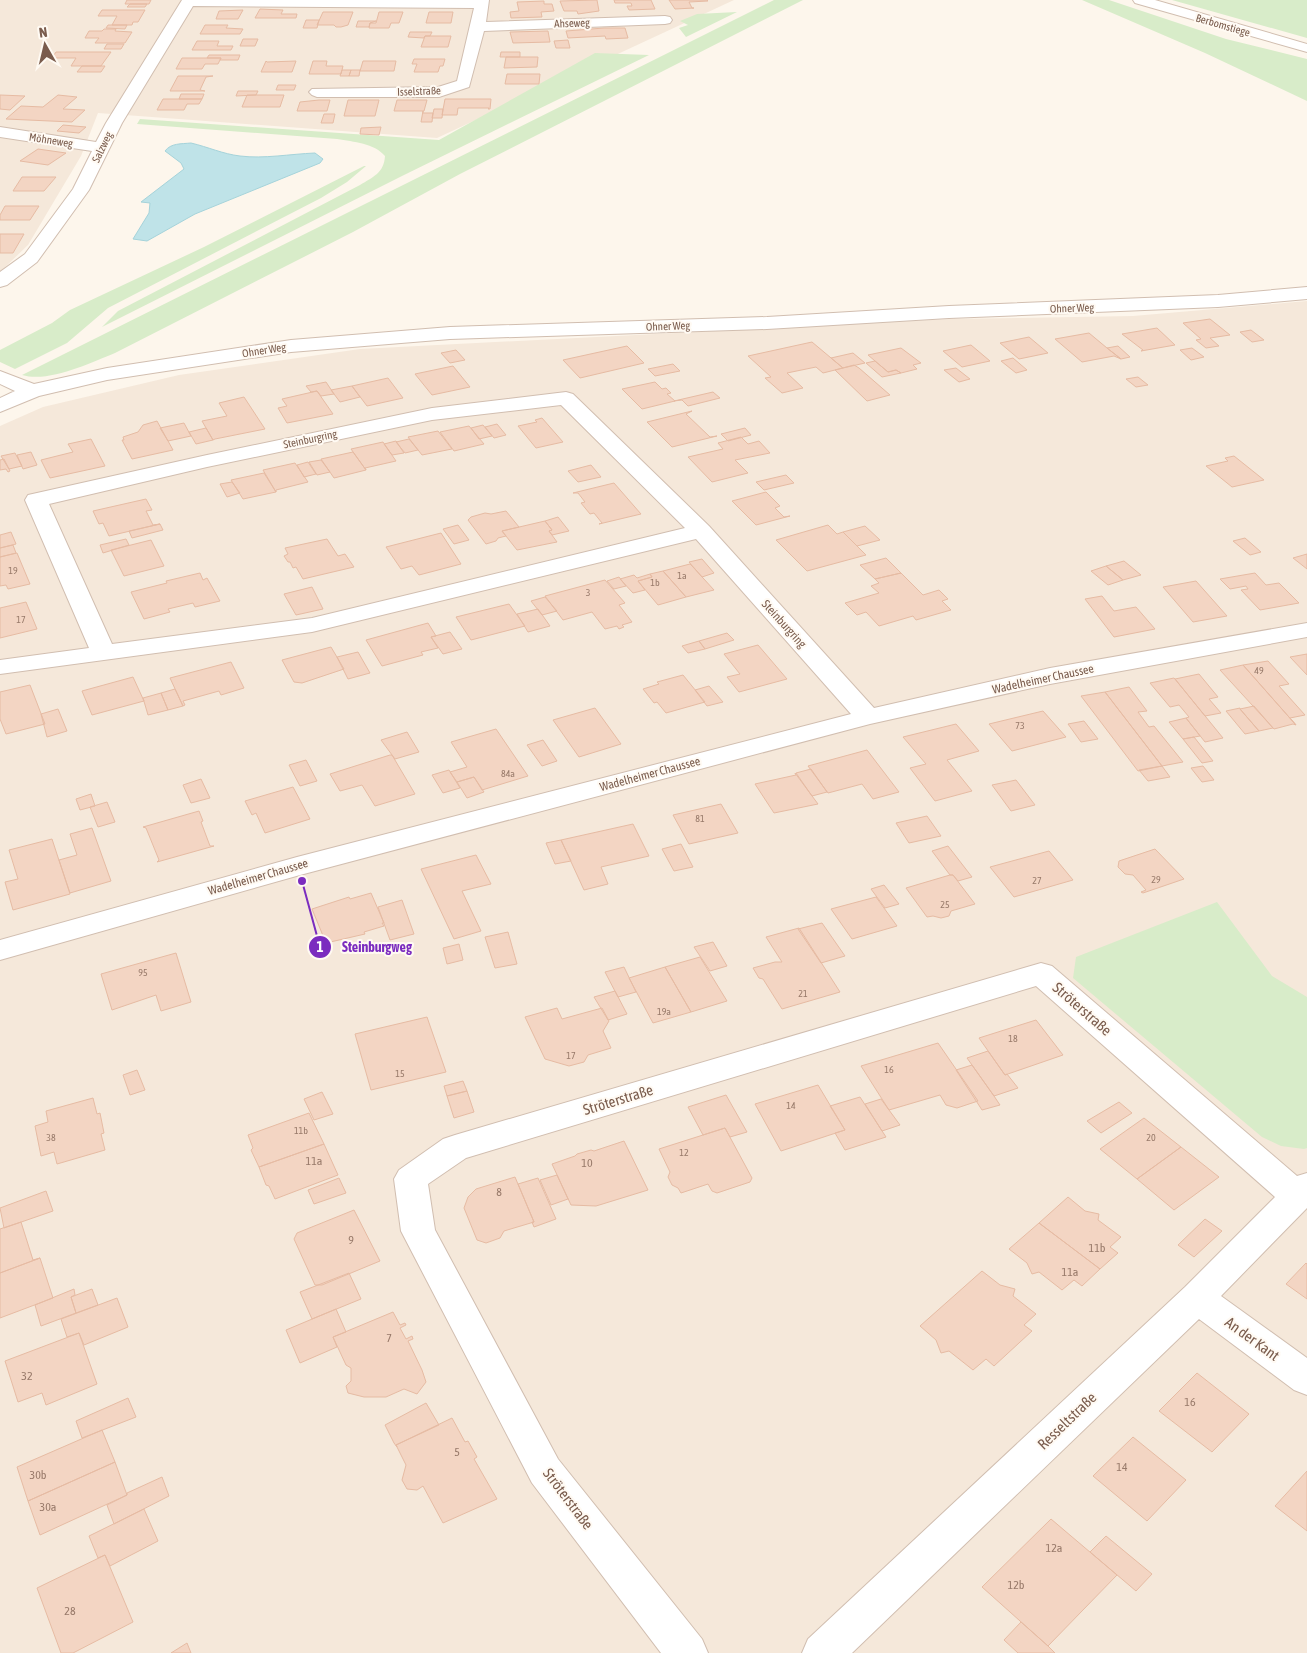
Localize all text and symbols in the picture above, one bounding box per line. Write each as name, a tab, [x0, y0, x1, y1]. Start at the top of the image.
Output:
street label: Berbomstiege	[1195, 12, 1251, 38]
street label: Ahseweg	[554, 16, 590, 30]
north arrow	[20, 20, 70, 70]
text: N	[38, 24, 48, 41]
street label: Isselstraße	[397, 84, 441, 98]
street label: Salzweg	[89, 129, 115, 164]
street label: Möhneweg	[28, 131, 74, 149]
street label: Ohner Weg	[1050, 301, 1095, 315]
street label: Ohner Weg	[646, 319, 691, 333]
street label: Ohner Weg	[241, 341, 287, 359]
street label: Steinburgring	[282, 427, 338, 451]
house number: 19	[8, 565, 18, 576]
house number: 1a	[677, 570, 687, 581]
house number: 1b	[650, 577, 660, 588]
house number: 3	[586, 587, 591, 598]
street label: Steinburgring	[759, 597, 810, 651]
house number: 17	[16, 614, 26, 625]
street label: Wadelheimer Chaussee	[991, 661, 1095, 697]
house number: 49	[1254, 665, 1264, 676]
house number: 73	[1015, 720, 1025, 731]
street label: Wadelheimer Chaussee	[598, 754, 702, 794]
house number: 84a	[501, 768, 515, 779]
house number: 81	[695, 813, 705, 824]
street label: Wadelheimer Chaussee	[206, 856, 310, 898]
house number: 29	[1151, 874, 1161, 885]
house number: 27	[1032, 875, 1042, 886]
house number: 25	[940, 899, 950, 910]
callout: Steinburgweg	[307, 932, 422, 961]
text: 1	[316, 938, 324, 955]
text: Steinburgweg	[342, 939, 413, 955]
house number: 95	[138, 967, 148, 978]
street label: Ströterstraße	[1050, 979, 1115, 1039]
house number: 21	[798, 988, 808, 999]
house number: 19a	[657, 1006, 671, 1017]
house number: 18	[1008, 1033, 1018, 1044]
house number: 17	[566, 1050, 576, 1061]
house number: 16	[884, 1064, 894, 1075]
house number: 15	[395, 1068, 405, 1079]
street label: Ströterstraße	[581, 1081, 655, 1118]
house number: 14	[786, 1100, 796, 1111]
house number: 11b	[294, 1125, 308, 1136]
house number: 38	[46, 1132, 56, 1143]
house number: 20	[1146, 1132, 1156, 1143]
house number: 12	[679, 1147, 689, 1158]
house number: 11a	[306, 1154, 322, 1168]
house number: 10	[581, 1156, 593, 1170]
house number: 8	[496, 1185, 502, 1199]
house number: 9	[348, 1233, 354, 1247]
house number: 11b	[1089, 1241, 1106, 1255]
house number: 11a	[1062, 1265, 1078, 1279]
street label: An der Kant	[1222, 1313, 1283, 1364]
house number: 7	[386, 1331, 392, 1345]
house number: 32	[21, 1369, 33, 1383]
street label: Resseltstraße	[1034, 1388, 1100, 1453]
house number: 16	[1184, 1395, 1196, 1409]
house number: 5	[454, 1445, 460, 1459]
house number: 14	[1116, 1460, 1128, 1474]
street label: Ströterstraße	[540, 1465, 597, 1533]
house number: 30b	[30, 1468, 47, 1482]
house number: 30a	[40, 1500, 56, 1514]
house number: 12a	[1046, 1541, 1062, 1555]
house number: 12b	[1008, 1578, 1025, 1592]
house number: 28	[64, 1604, 76, 1618]

